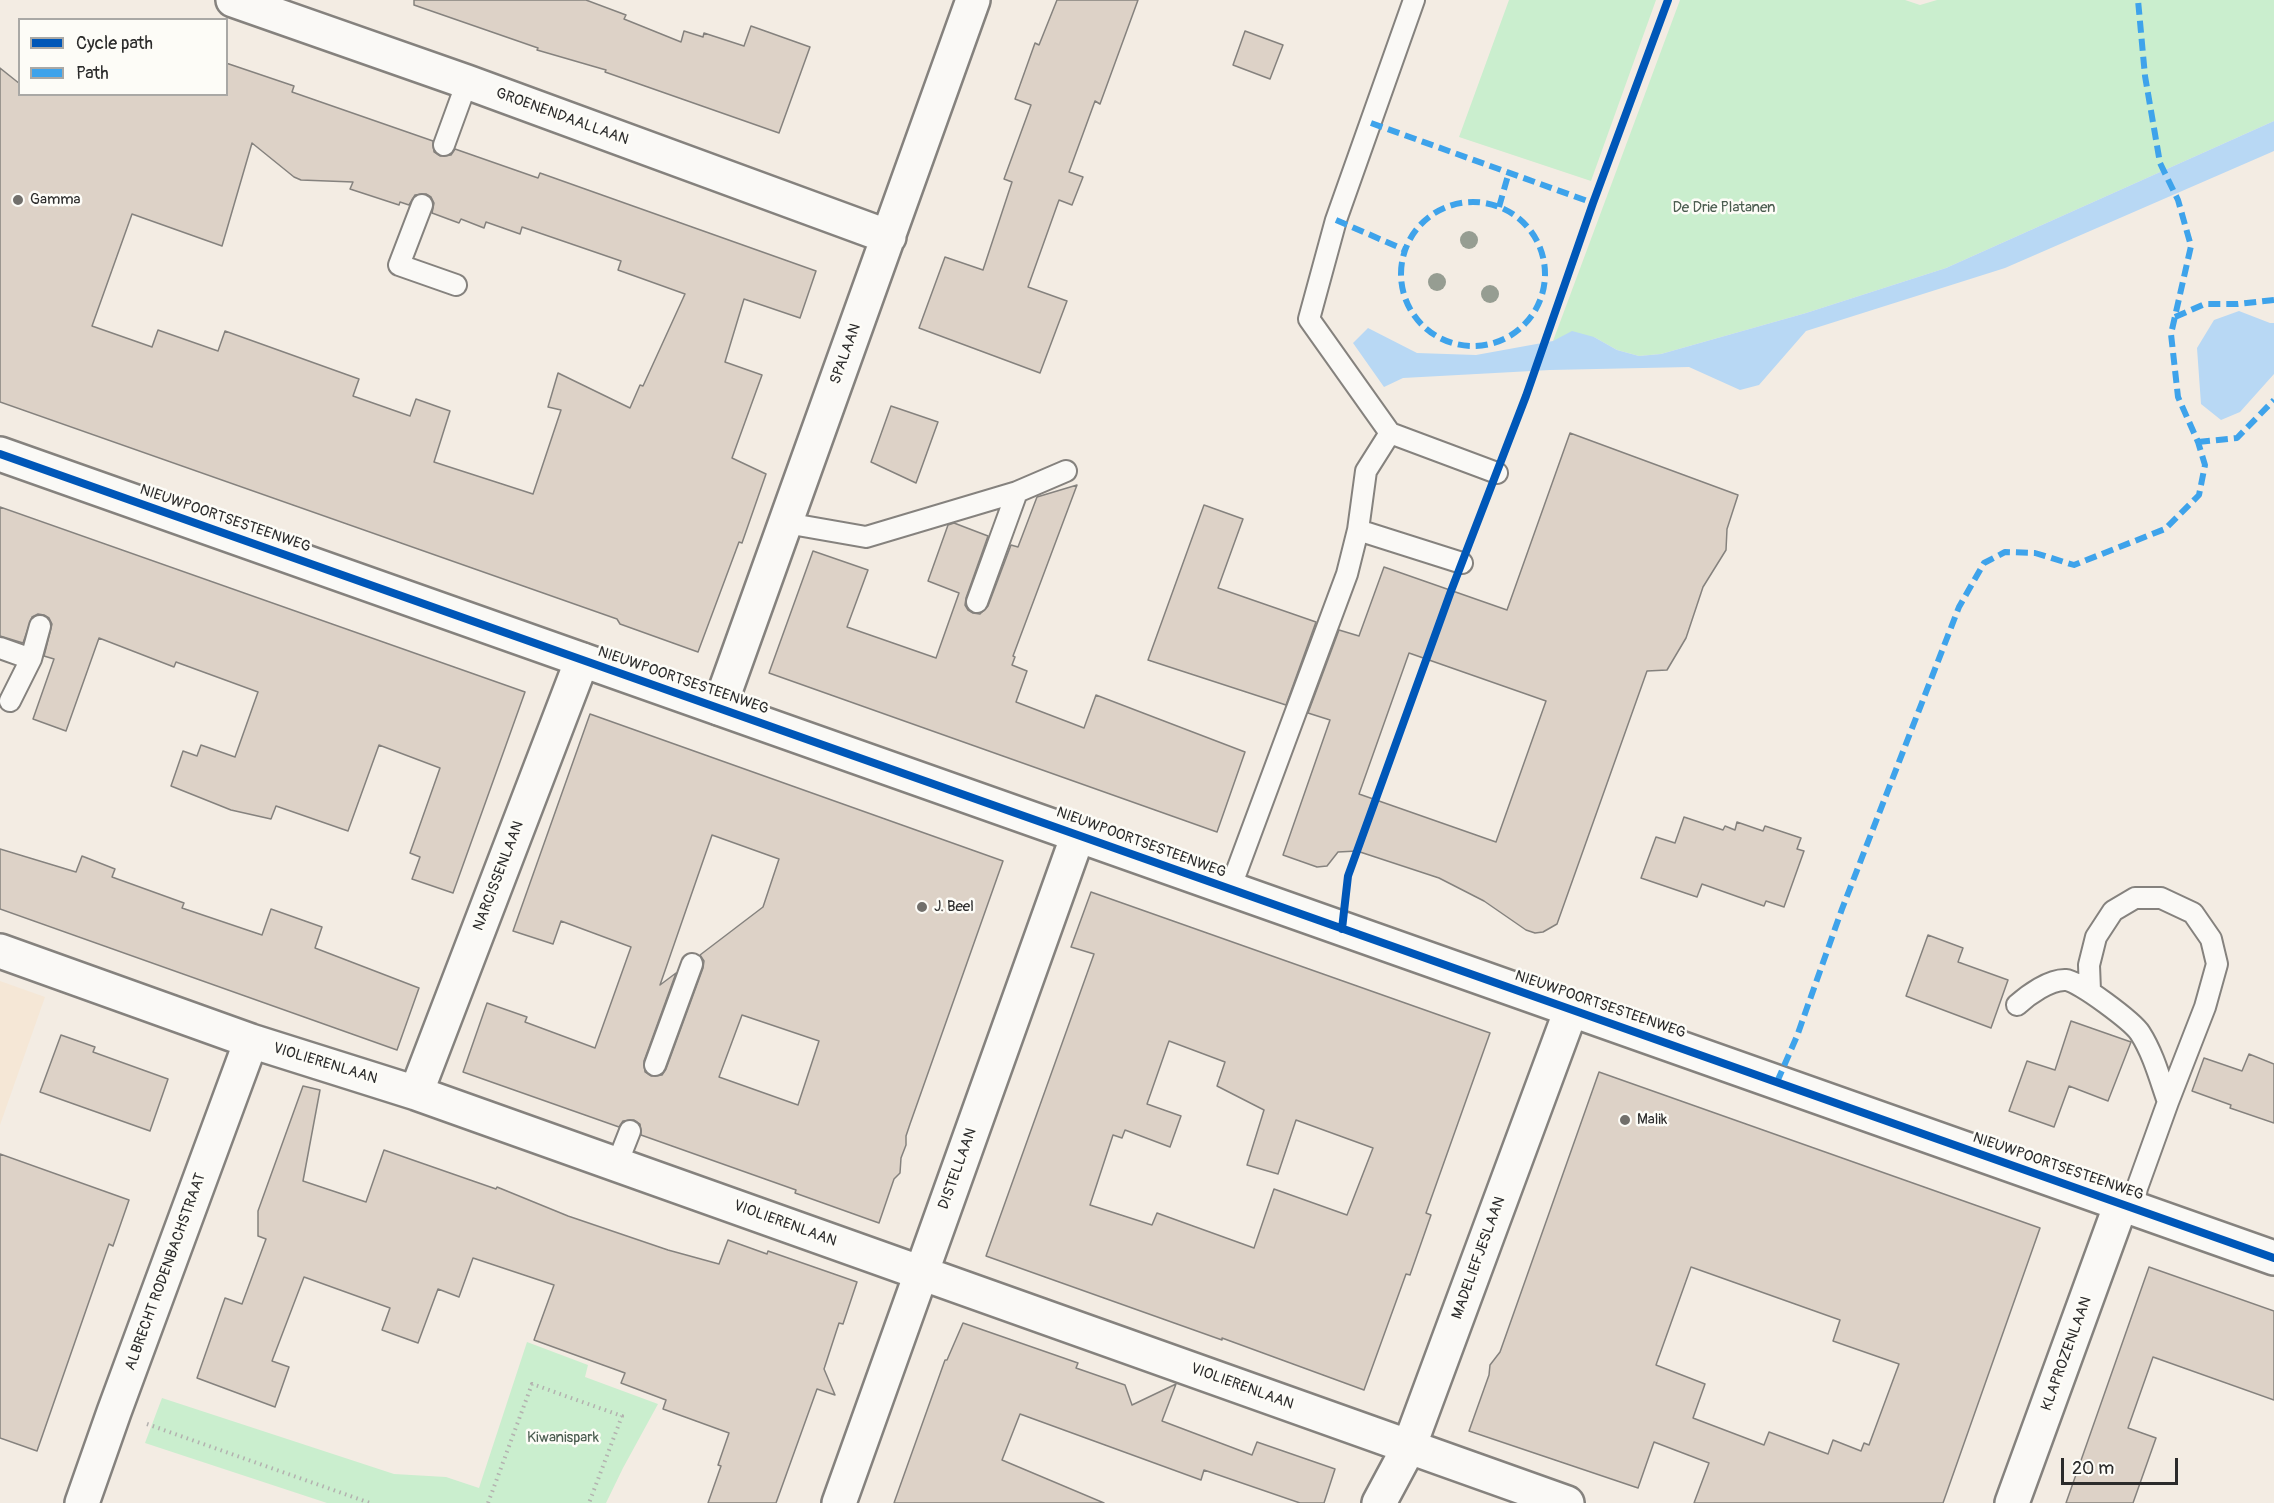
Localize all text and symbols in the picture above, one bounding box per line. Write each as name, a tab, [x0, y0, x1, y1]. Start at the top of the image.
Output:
legend	[18, 18, 228, 96]
text: Cycle path	[76, 32, 153, 55]
text: Path	[76, 62, 109, 85]
street label: GROENENDAALLAAN	[493, 85, 631, 149]
place label: Gamma	[30, 191, 81, 209]
marker: Gamma	[11, 193, 25, 207]
park label: De Drie Platanen	[1672, 199, 1776, 217]
street label: SPALAAN	[827, 321, 865, 387]
street label: NIEUWPOORTSESTEENWEG	[137, 481, 313, 557]
street label: NIEUWPOORTSESTEENWEG	[595, 643, 771, 719]
street label: NIEUWPOORTSESTEENWEG	[1054, 804, 1228, 882]
street label: NARCISSENLAAN	[470, 819, 528, 933]
place label: J. Beel	[934, 898, 974, 916]
marker: J. Beel	[915, 900, 929, 914]
street label: NIEUWPOORTSESTEENWEG	[1512, 967, 1688, 1043]
street label: VIOLIERENLAAN	[271, 1040, 379, 1088]
place label: Malik	[1637, 1111, 1667, 1129]
marker: Malik	[1618, 1113, 1632, 1127]
street label: DISTELLAAN	[935, 1126, 981, 1212]
street label: NIEUWPOORTSESTEENWEG	[1970, 1129, 2146, 1205]
street label: ALBRECHT RODENBACHSTRAAT	[122, 1171, 210, 1373]
street label: MADELIEFJESLAAN	[1448, 1194, 1510, 1322]
street label: VIOLIERENLAAN	[731, 1197, 839, 1251]
street label: KLAPROZENLAAN	[2038, 1294, 2096, 1414]
street label: VIOLIERENLAAN	[1188, 1360, 1296, 1414]
park label: Kiwanispark	[527, 1429, 599, 1447]
scale bar	[2064, 1446, 2181, 1484]
text: 20 m	[2072, 1457, 2114, 1480]

